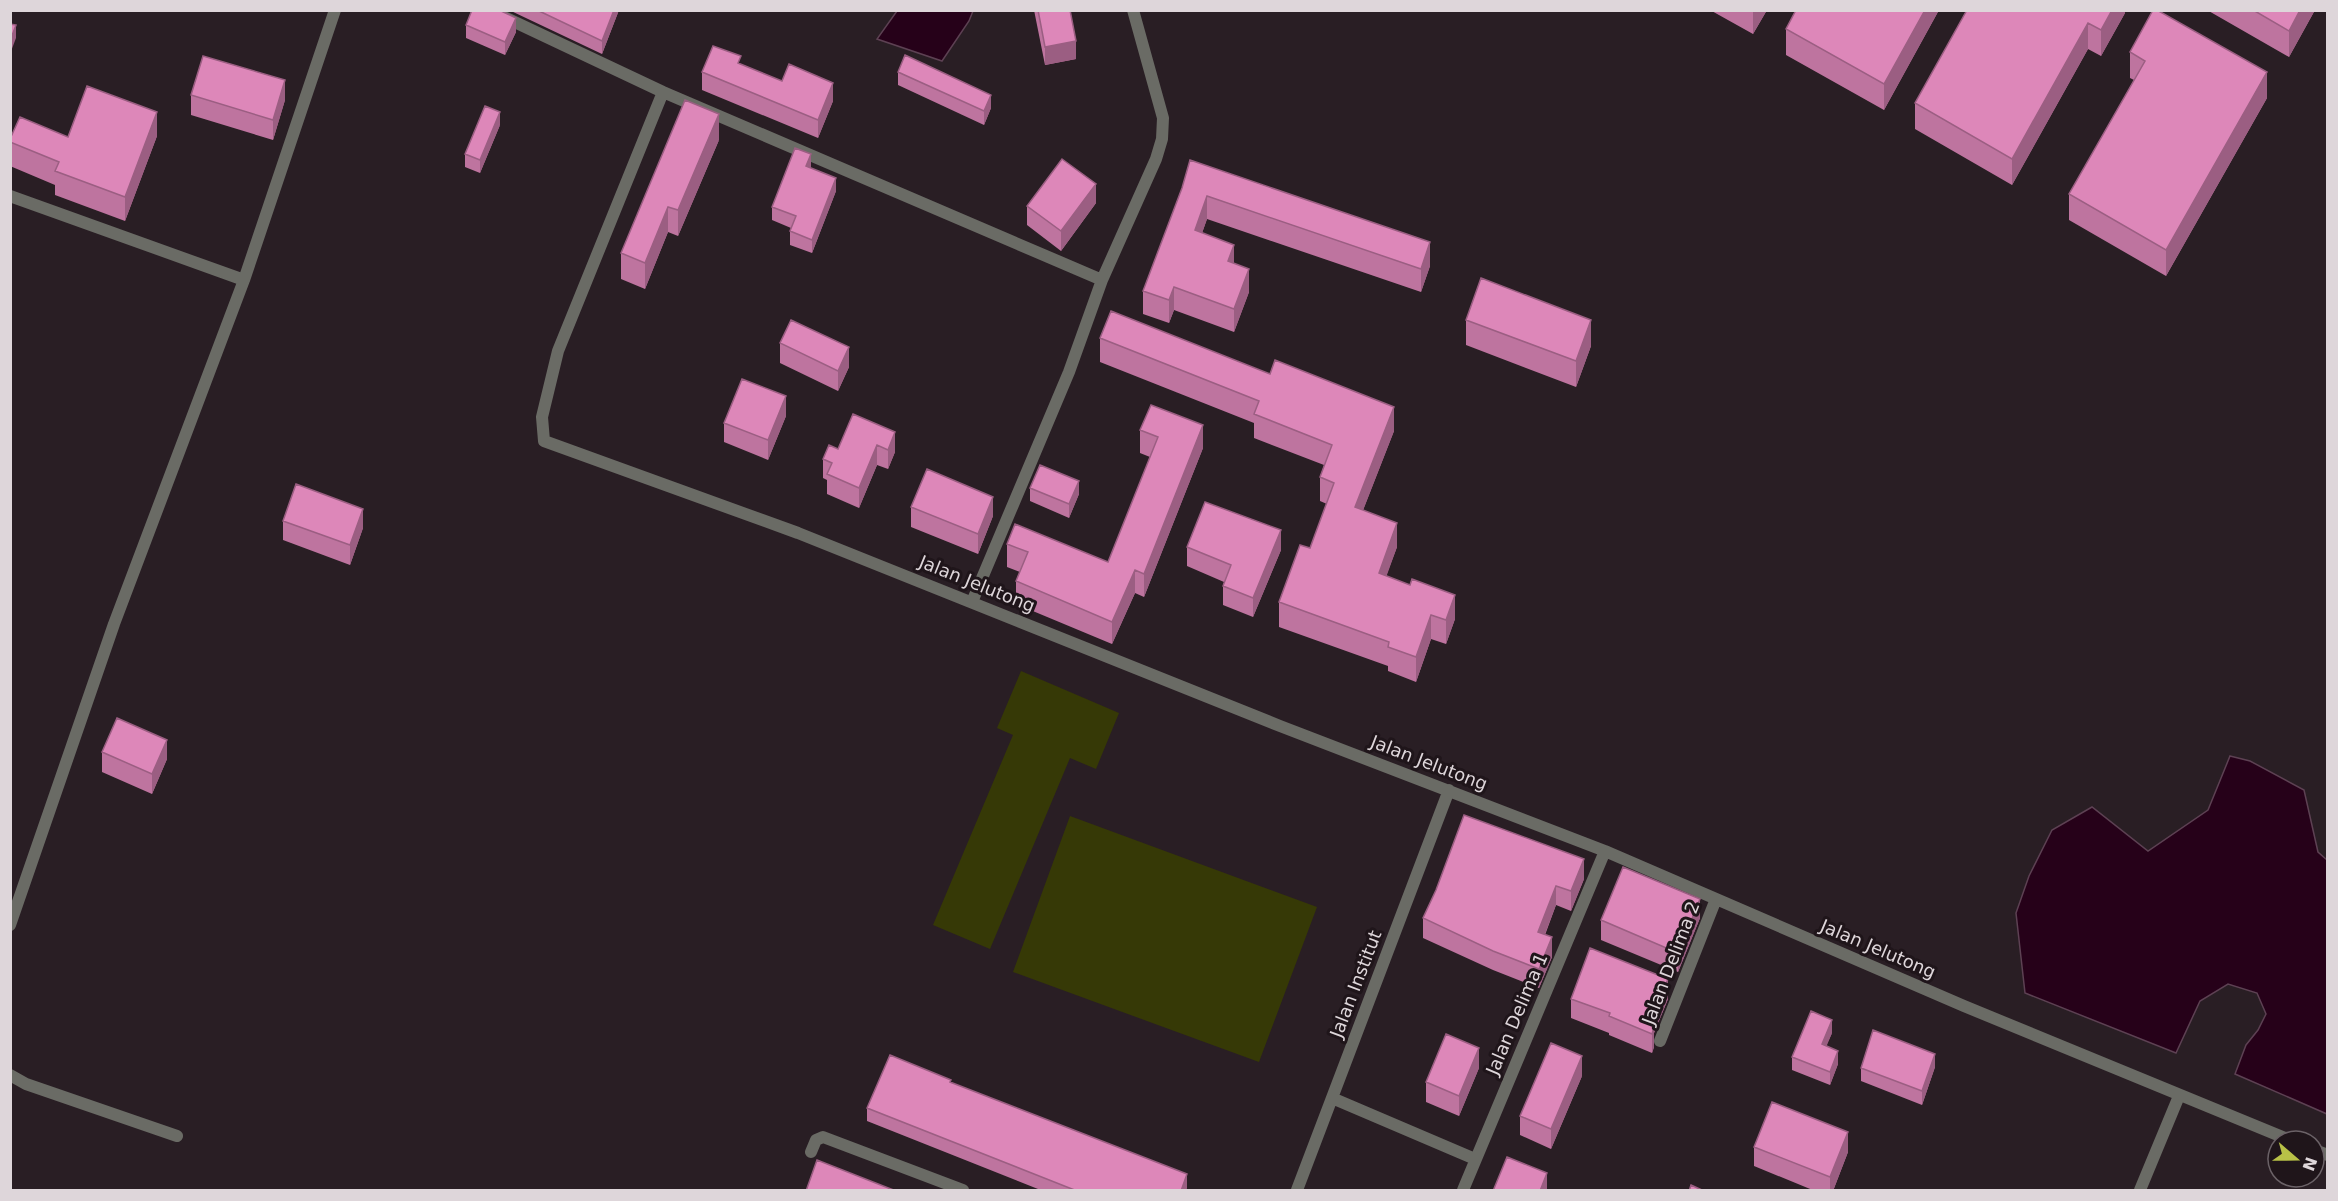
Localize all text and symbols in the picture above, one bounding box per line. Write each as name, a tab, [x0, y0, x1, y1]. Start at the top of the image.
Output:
street label: Jalan Jelutong	[915, 550, 1038, 616]
street label: Jalan Jelutong	[1367, 730, 1490, 794]
street label: Jalan Delima 2	[1637, 898, 1704, 1028]
street label: Jalan Jelutong	[1816, 914, 1939, 982]
street label: Jalan Institut	[1325, 927, 1386, 1041]
street label: Jalan Delima 1	[1481, 950, 1552, 1079]
north arrow	[2266, 1129, 2326, 1189]
text: N	[2298, 1154, 2321, 1174]

